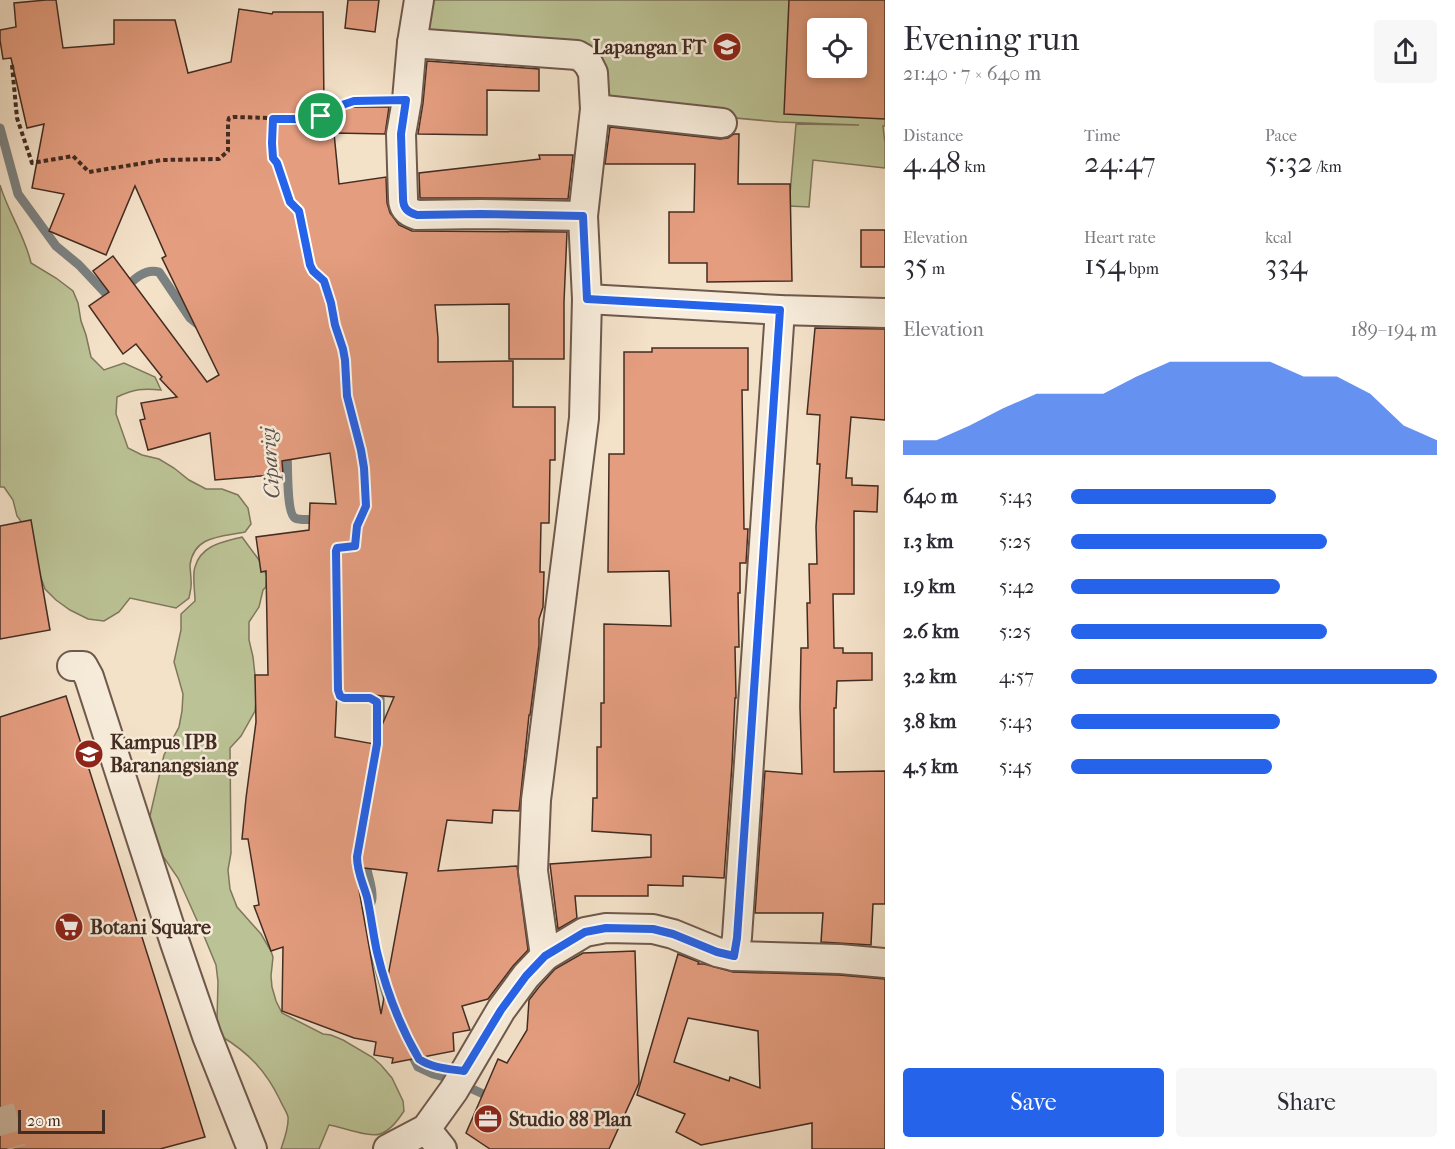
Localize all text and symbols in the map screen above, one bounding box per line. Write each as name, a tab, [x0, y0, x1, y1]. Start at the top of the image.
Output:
map controls	[807, 18, 867, 78]
button: locate	[807, 18, 867, 78]
text: Evening run	[903, 20, 1080, 59]
button: share	[1374, 20, 1437, 83]
school or university icon: Lapangan FT	[711, 31, 743, 63]
place label: Lapangan FT	[593, 36, 708, 59]
text: 21:40 · 7 × 640 m	[903, 62, 1041, 85]
pin	[295, 90, 346, 141]
icon: arrive	[304, 99, 337, 132]
text: Distance	[903, 126, 963, 145]
text: Time	[1084, 126, 1120, 145]
text: Pace	[1265, 126, 1297, 145]
text: 4.48	[903, 145, 961, 180]
text: 24:47	[1084, 145, 1156, 180]
text: 5:32	[1265, 145, 1313, 180]
text: km	[961, 157, 986, 176]
text: /km	[1313, 157, 1342, 176]
text: Elevation	[903, 228, 968, 247]
text: Heart rate	[1084, 228, 1156, 247]
text: kcal	[1265, 228, 1292, 247]
text: 35	[903, 247, 928, 282]
text: 154	[1084, 247, 1125, 282]
text: 334	[1265, 247, 1307, 282]
text: m	[928, 259, 945, 278]
text: bpm	[1125, 259, 1159, 278]
text: Elevation	[903, 318, 984, 341]
text: 189–194 m	[1350, 318, 1437, 341]
water label: Ciparigi	[255, 424, 284, 500]
text: 640 m	[903, 485, 958, 508]
text: 5:43	[999, 485, 1033, 508]
text: 1.3 km	[903, 530, 953, 553]
text: 5:25	[999, 530, 1031, 553]
text: 1.9 km	[903, 575, 955, 598]
text: 5:42	[999, 575, 1035, 598]
text: 2.6 km	[903, 620, 959, 643]
text: 5:25	[999, 620, 1031, 643]
text: 3.2 km	[903, 665, 957, 688]
text: 4:57	[999, 665, 1034, 688]
text: 3.8 km	[903, 710, 956, 733]
text: 5:43	[999, 710, 1033, 733]
place label: Kampus IPB Baranangsiang	[110, 731, 239, 777]
school or university icon: Kampus IPB Baranangsiang	[73, 738, 105, 770]
text: 4.5 km	[903, 755, 958, 778]
text: 5:45	[999, 755, 1032, 778]
supermarket icon: Botani Square	[53, 911, 85, 943]
place label: Botani Square	[90, 916, 211, 939]
button: Save	[903, 1068, 1164, 1137]
button: Share	[1176, 1068, 1437, 1137]
office icon: Studio 88 Plan	[472, 1103, 504, 1135]
scale bar	[18, 1107, 105, 1134]
place label: Studio 88 Plan	[509, 1108, 632, 1131]
text: 20 m	[27, 1111, 61, 1130]

